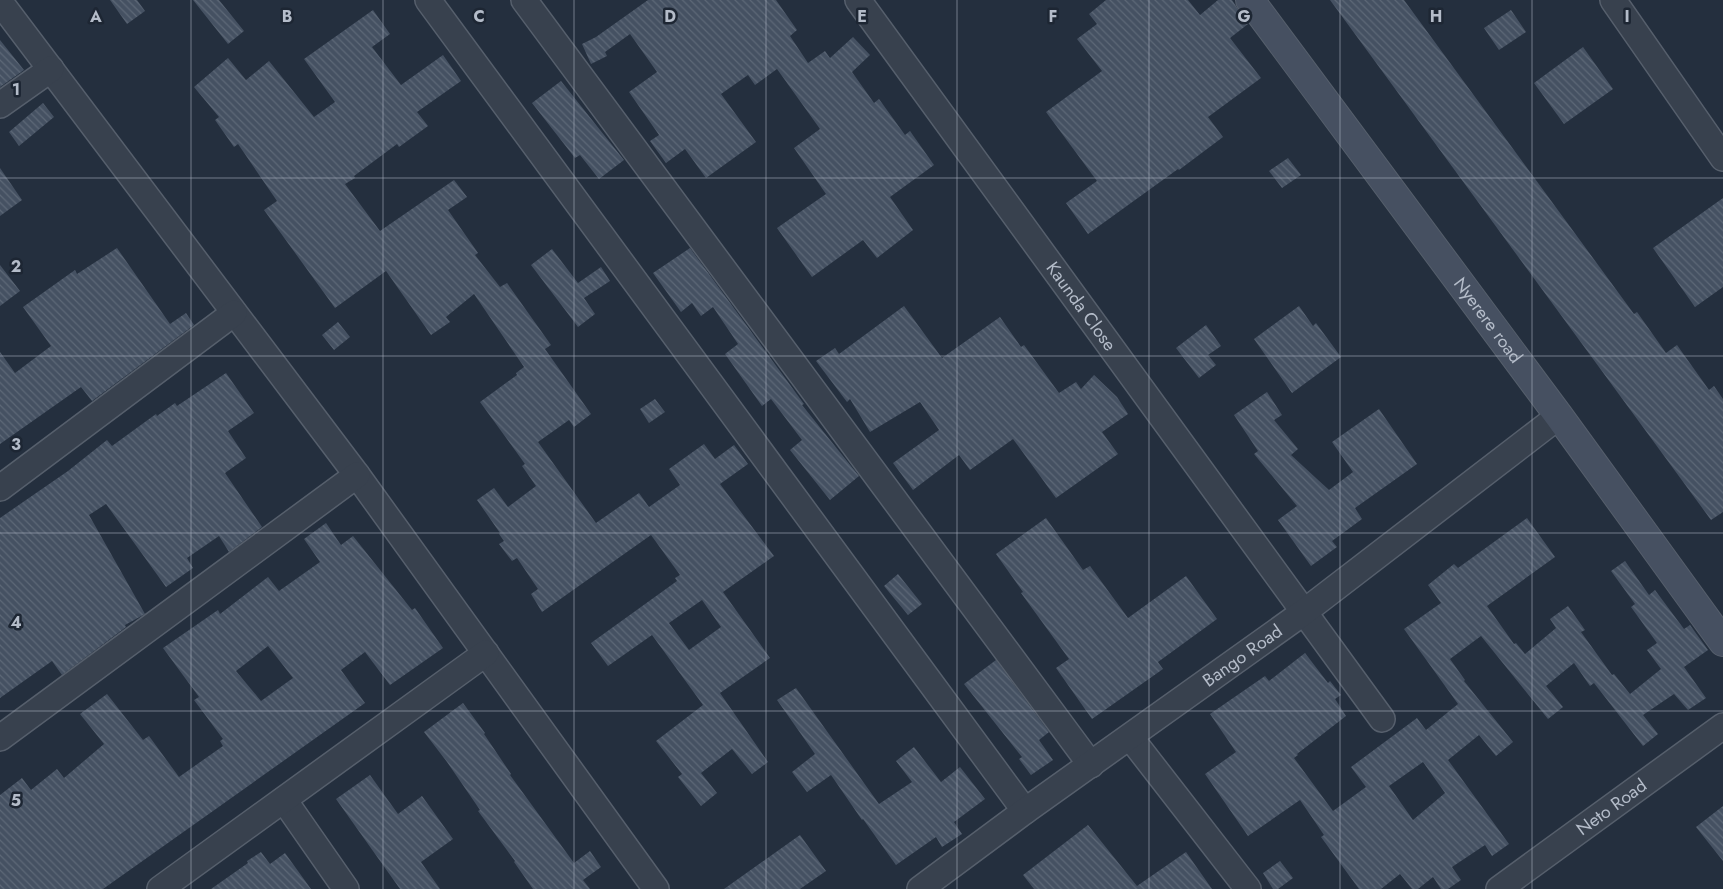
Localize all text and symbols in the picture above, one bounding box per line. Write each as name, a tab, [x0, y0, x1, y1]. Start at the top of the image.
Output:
text: A	[89, 5, 102, 28]
text: B	[282, 5, 292, 28]
text: C	[473, 5, 485, 28]
text: D	[664, 5, 676, 28]
text: E	[857, 5, 867, 28]
text: F	[1049, 5, 1057, 28]
text: G	[1237, 5, 1251, 28]
text: H	[1430, 5, 1442, 28]
text: I	[1624, 5, 1630, 28]
text: 1	[12, 78, 20, 101]
text: 2	[11, 255, 21, 278]
street label: Kaunda Close	[1040, 256, 1123, 356]
street label: Nyerere road	[1447, 272, 1529, 369]
text: 3	[11, 433, 21, 456]
text: 4	[10, 611, 22, 634]
street label: Bango Road	[1197, 618, 1288, 693]
street label: Neto Road	[1571, 773, 1652, 842]
text: 5	[11, 789, 21, 812]

